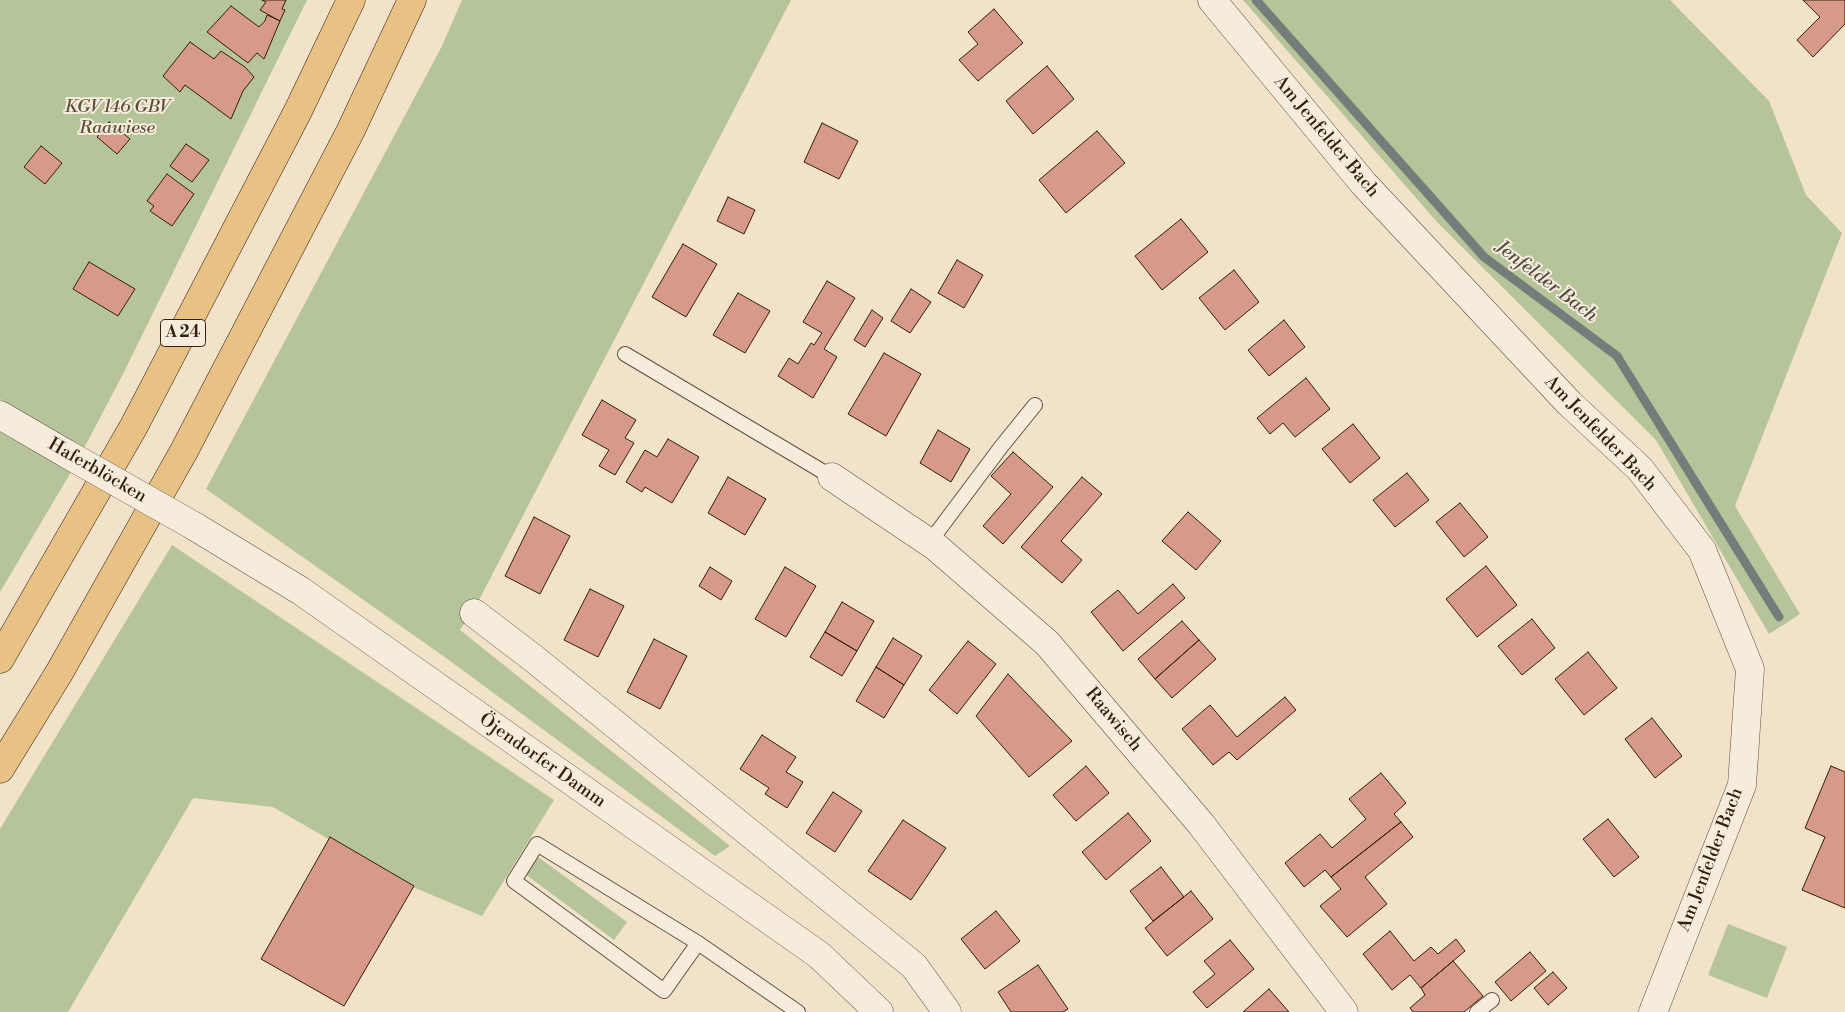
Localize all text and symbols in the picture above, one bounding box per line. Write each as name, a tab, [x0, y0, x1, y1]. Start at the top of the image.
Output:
street label: Am Jenfelder Bach	[1269, 72, 1383, 202]
park label: KGV 146 GBV Raawiese	[65, 97, 169, 140]
water label: Jenfelder Bach	[1491, 237, 1601, 327]
road number: A 24	[160, 319, 206, 346]
street label: Am Jenfelder Bach	[1539, 372, 1661, 496]
street label: Haferblöcken	[44, 434, 150, 508]
street label: Raawisch	[1080, 684, 1146, 756]
street label: Öjendorfer Damm	[474, 709, 610, 813]
street label: Am Jenfelder Bach	[1674, 785, 1748, 935]

